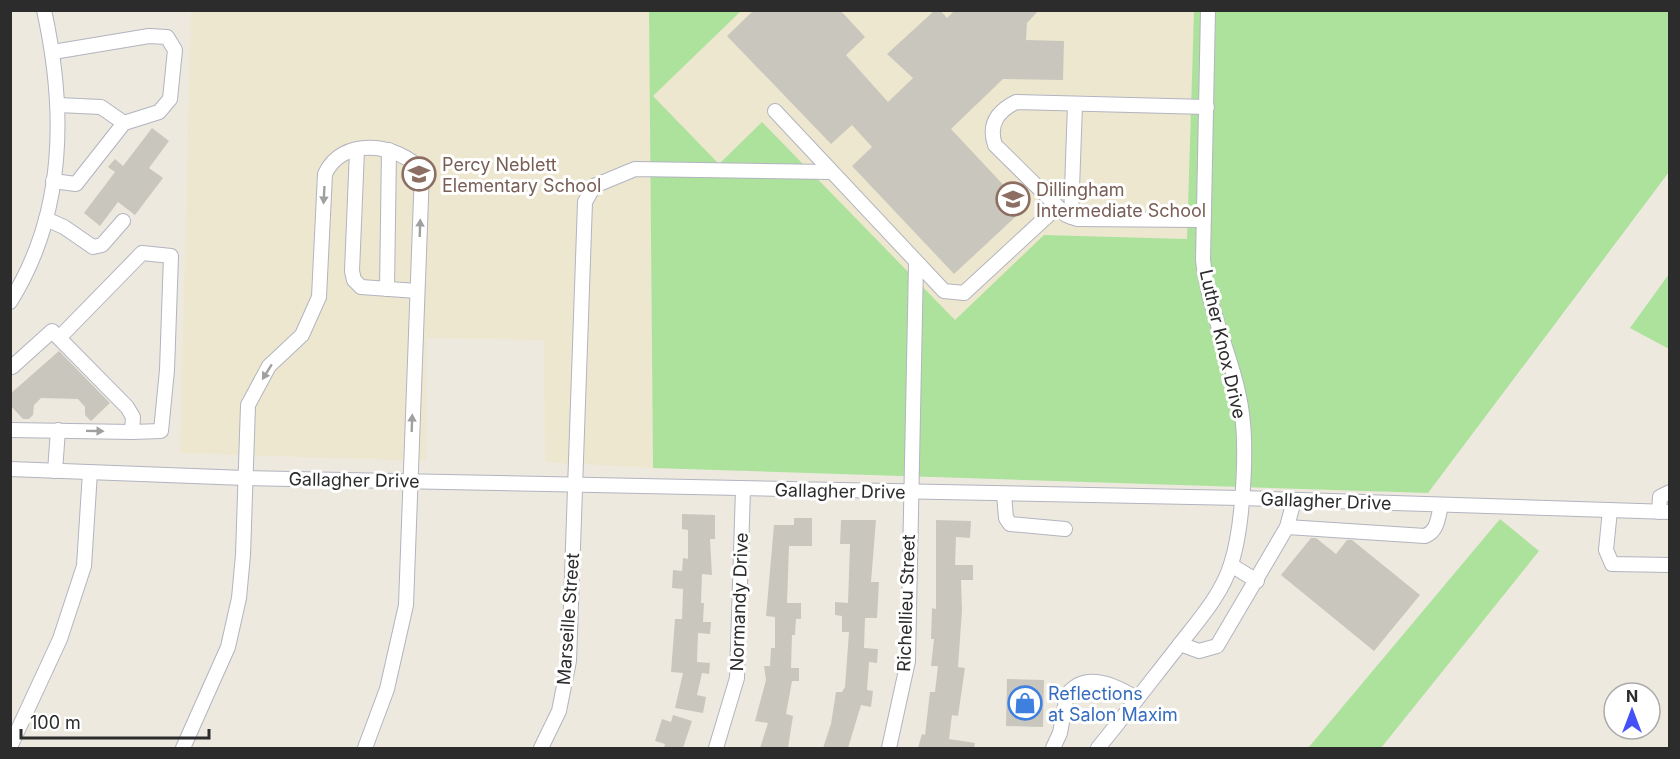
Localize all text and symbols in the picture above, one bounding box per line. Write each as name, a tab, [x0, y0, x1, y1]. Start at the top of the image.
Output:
place label: Percy Neblett Elementary School	[442, 154, 601, 196]
school or university icon: Percy Neblett Elementary School	[401, 156, 437, 192]
place label: Dillingham Intermediate School	[1036, 179, 1206, 221]
school or university icon: Dillingham Intermediate School	[995, 181, 1031, 217]
one-way arrow	[319, 186, 328, 205]
one-way arrow	[415, 219, 424, 238]
street label: Luther Knox Drive	[1196, 267, 1250, 421]
one-way arrow	[261, 364, 272, 380]
one-way arrow	[408, 413, 417, 432]
one-way arrow	[86, 426, 105, 436]
street label: Gallagher Drive	[288, 468, 420, 492]
street label: Gallagher Drive	[774, 479, 906, 503]
street label: Gallagher Drive	[1260, 488, 1392, 514]
street label: Normandy Drive	[726, 532, 752, 672]
street label: Richellieu Street	[893, 534, 919, 672]
street label: Marseille Street	[553, 552, 583, 686]
north arrow	[1602, 681, 1662, 741]
place label: Reflections at Salon Maxim	[1048, 683, 1178, 725]
shop icon: Reflections at Salon Maxim	[1007, 685, 1043, 721]
text: N	[1626, 686, 1638, 706]
scale bar	[21, 702, 208, 740]
text: 100 m	[30, 712, 81, 733]

